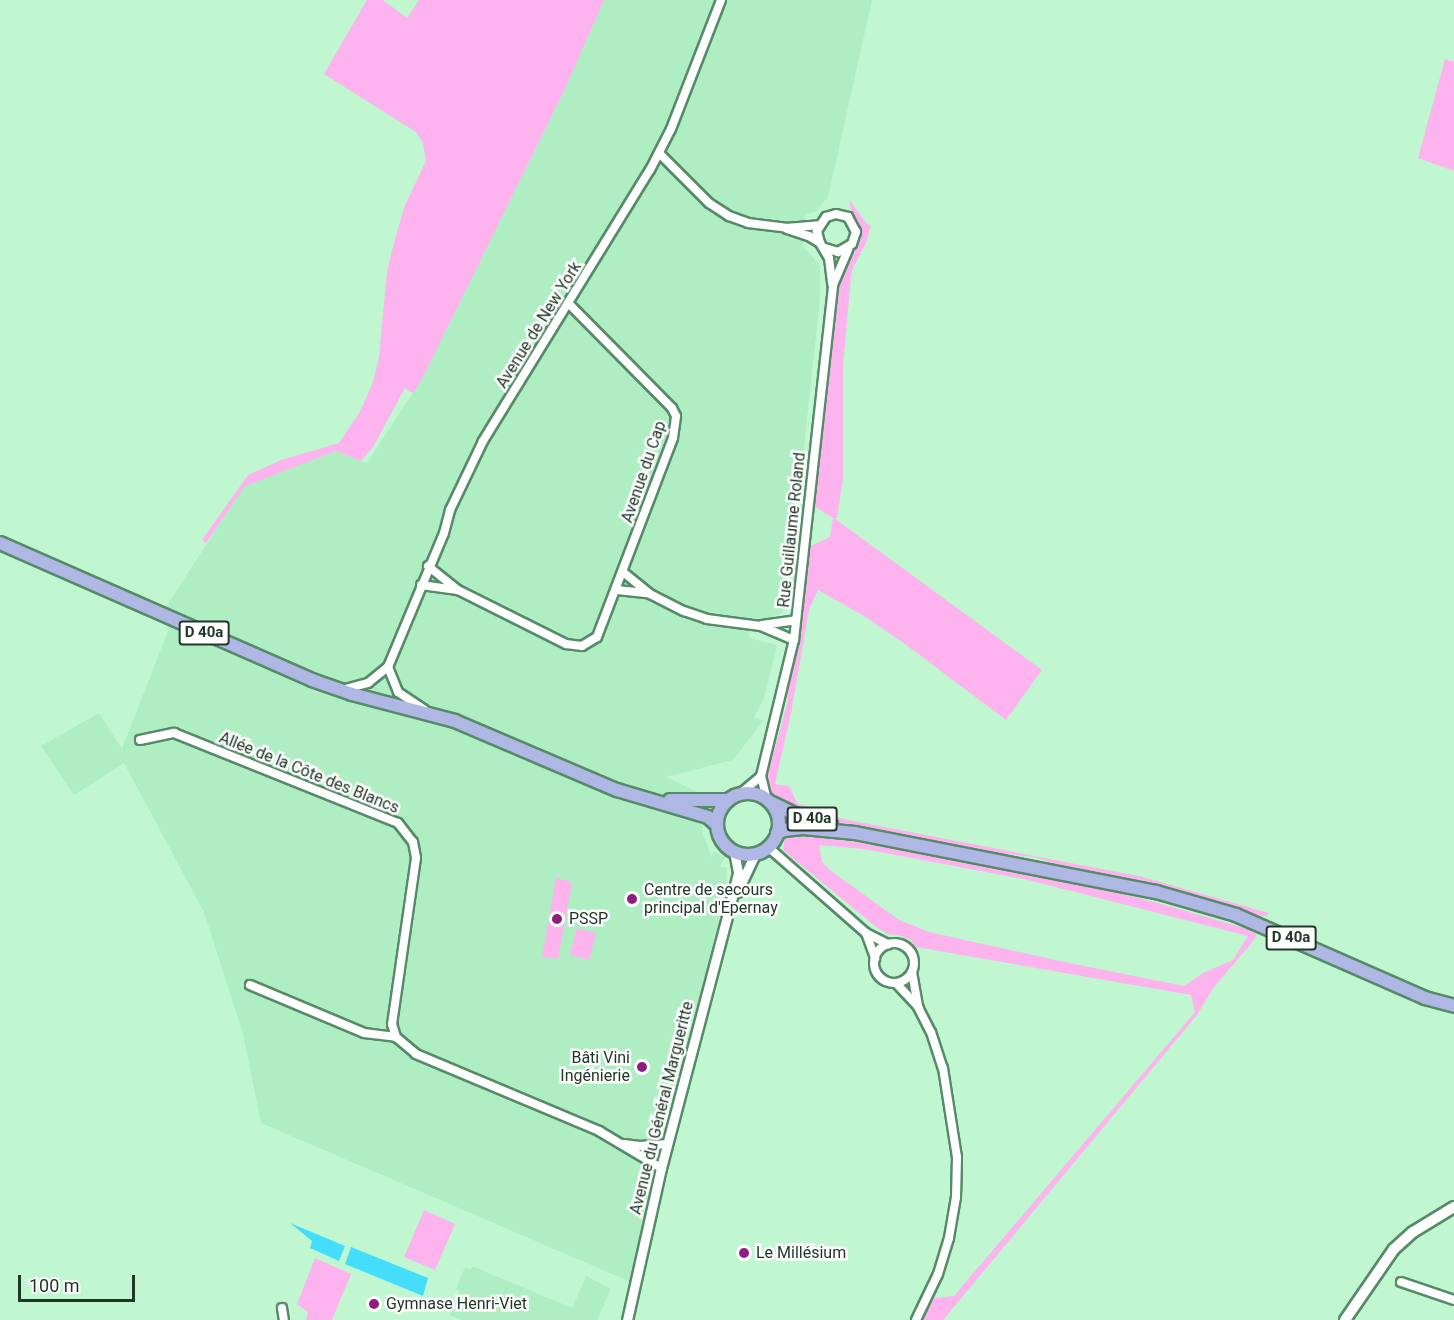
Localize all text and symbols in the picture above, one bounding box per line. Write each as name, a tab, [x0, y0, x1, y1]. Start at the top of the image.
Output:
street label: Avenue de New York	[492, 258, 586, 392]
street label: Avenue du Cap	[618, 419, 670, 525]
street label: Rue Guillaume Roland	[774, 451, 810, 609]
road number: D 40a	[178, 621, 230, 645]
street label: Allée de la Côte des Blancs	[216, 728, 402, 818]
road number: D 40a	[786, 807, 838, 831]
place label: Centre de secours principal d'Epernay	[644, 880, 778, 918]
marker: Centre de secours principal d'Epernay	[625, 892, 639, 906]
place label: PSSP	[569, 909, 608, 929]
marker: PSSP	[550, 912, 564, 926]
road number: D 40a	[1266, 926, 1316, 950]
street label: Avenue du Général Margueritte	[626, 999, 698, 1217]
place label: Bâti Vini Ingénierie	[560, 1048, 630, 1086]
marker: Bâti Vini Ingénierie	[635, 1060, 649, 1074]
place label: Le Millésium	[756, 1243, 846, 1263]
marker: Le Millésium	[737, 1246, 751, 1260]
scale bar	[21, 1263, 138, 1301]
text: 100 m	[29, 1275, 80, 1296]
place label: Gymnase Henri-Viet	[386, 1294, 527, 1314]
marker: Gymnase Henri-Viet	[367, 1297, 381, 1311]

